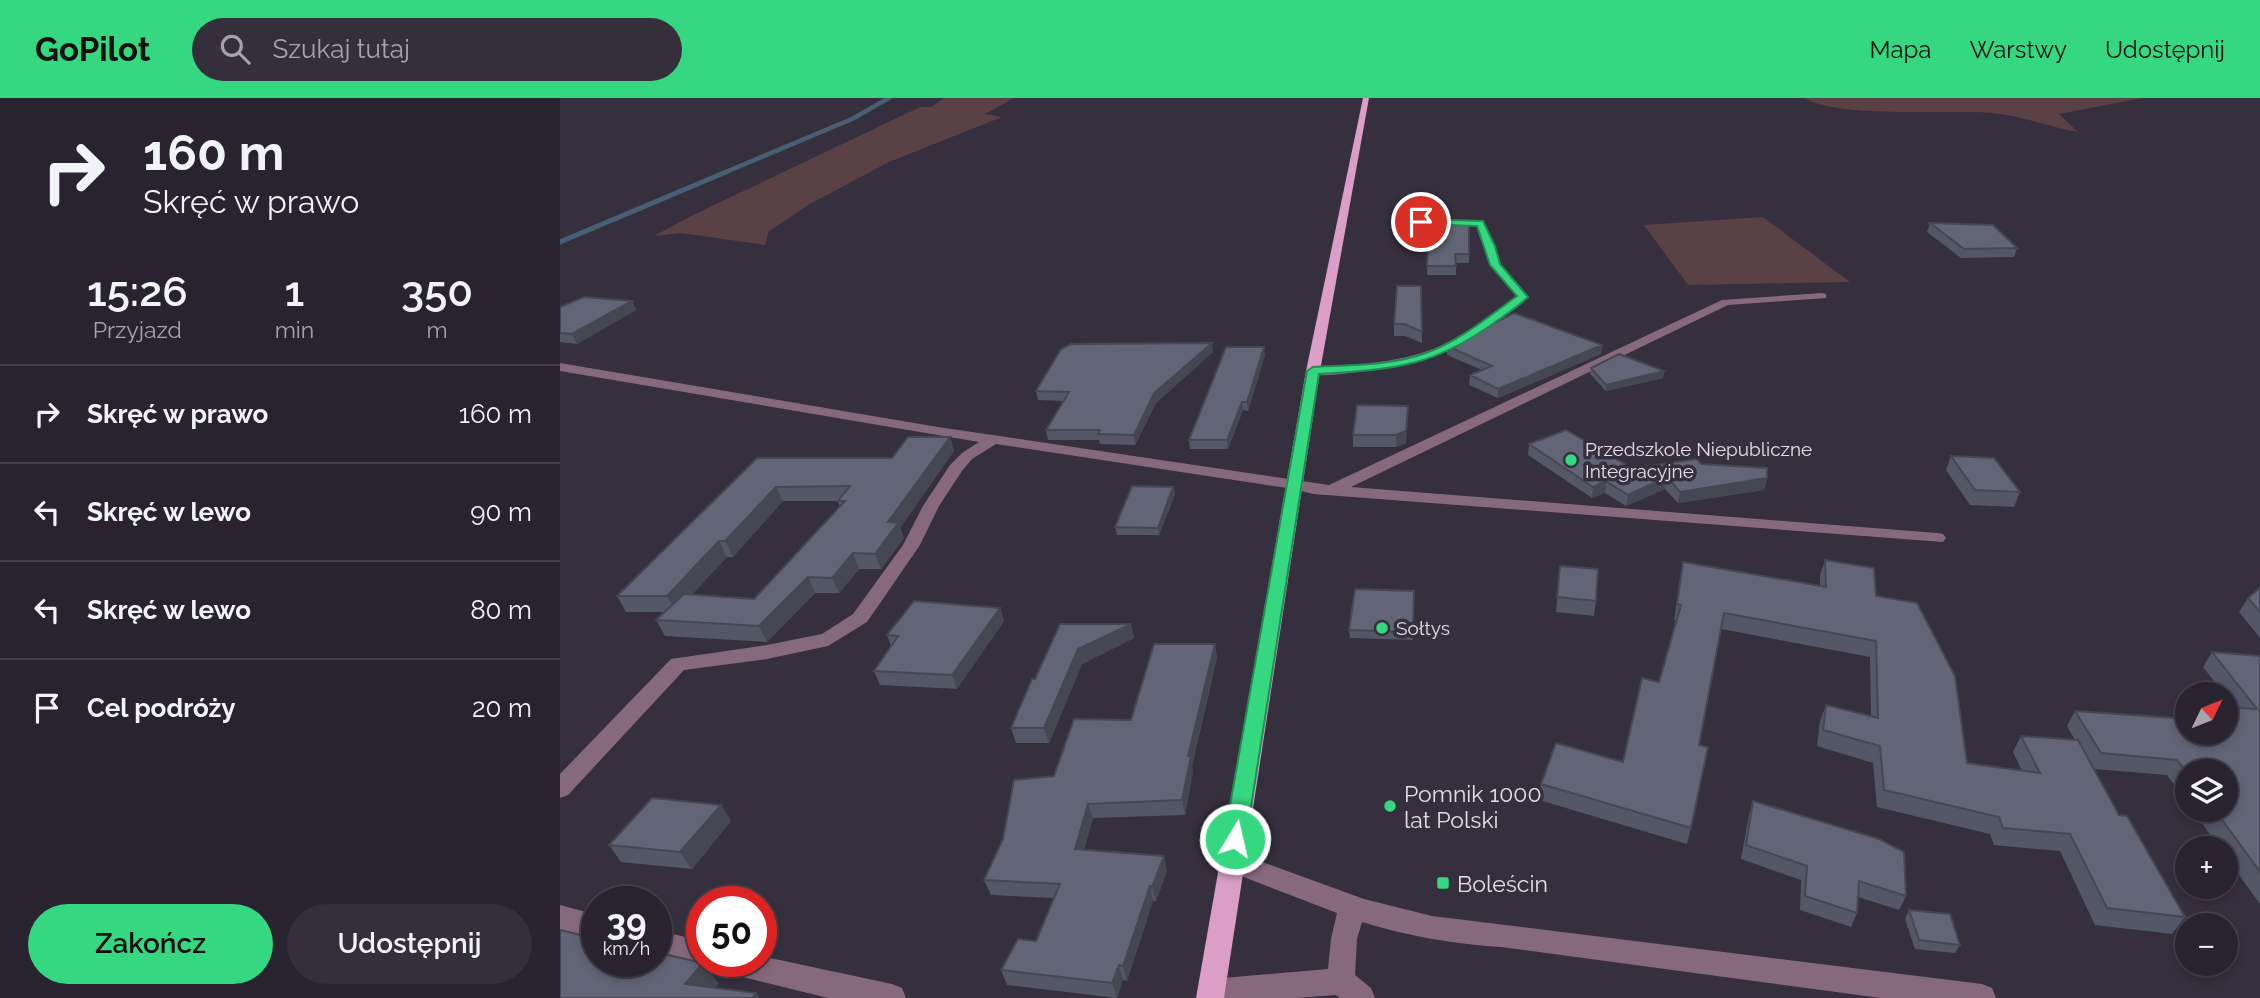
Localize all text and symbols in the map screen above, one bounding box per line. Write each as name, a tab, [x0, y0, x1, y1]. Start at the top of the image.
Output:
search box	[192, 18, 682, 81]
text: GoPilot	[35, 30, 150, 69]
icon: search	[216, 30, 254, 68]
text: Szukaj tutaj	[272, 34, 410, 64]
text: Mapa	[1870, 35, 1931, 64]
text: Warstwy	[1969, 35, 2067, 64]
text: Udostępnij	[2105, 35, 2225, 64]
text: 160 m	[143, 124, 284, 181]
icon: right	[28, 126, 119, 217]
text: Skręć w prawo	[143, 183, 359, 220]
pin	[1391, 192, 1451, 252]
icon: arrive	[1402, 203, 1440, 241]
text: 15:26	[87, 267, 188, 316]
text: 1	[285, 267, 304, 316]
text: 350	[401, 267, 473, 316]
text: Przyjazd	[93, 316, 182, 343]
text: min	[275, 316, 314, 343]
text: m	[427, 316, 448, 343]
icon: right	[28, 395, 66, 433]
text: Skręć w prawo	[87, 399, 268, 429]
text: 160 m	[459, 399, 532, 429]
place label: Przedszkole Niepubliczne Integracyjne	[1585, 438, 1812, 482]
marker: Przedszkole Niepubliczne Integracyjne	[1563, 452, 1579, 468]
icon: left	[28, 493, 66, 531]
text: Skręć w lewo	[87, 497, 251, 527]
text: 90 m	[470, 497, 532, 527]
icon: left	[28, 591, 66, 629]
text: Skręć w lewo	[87, 595, 251, 625]
text: 80 m	[470, 595, 532, 625]
place label: Sołtys	[1396, 617, 1450, 639]
marker: Sołtys	[1374, 620, 1390, 636]
north arrow	[2175, 682, 2238, 746]
map controls	[2175, 682, 2238, 976]
icon: arrive	[28, 689, 66, 727]
text: Cel podróży	[87, 693, 236, 723]
text: 20 m	[472, 693, 532, 723]
button: layers	[2175, 759, 2238, 822]
place label: Pomnik 1000 lat Polski	[1404, 780, 1541, 833]
marker: Pomnik 1000 lat Polski	[1382, 798, 1398, 814]
position arrow	[1198, 802, 1272, 876]
button: +	[2175, 836, 2238, 899]
place label: Boleścin	[1457, 870, 1548, 897]
marker: Boleścin	[1435, 875, 1451, 891]
speed limit sign: 50	[686, 886, 777, 977]
text: 39	[606, 902, 647, 943]
button: Zakończ	[28, 904, 273, 984]
button: Udostępnij	[287, 904, 532, 984]
button: −	[2175, 913, 2238, 976]
text: km/h	[603, 938, 650, 959]

